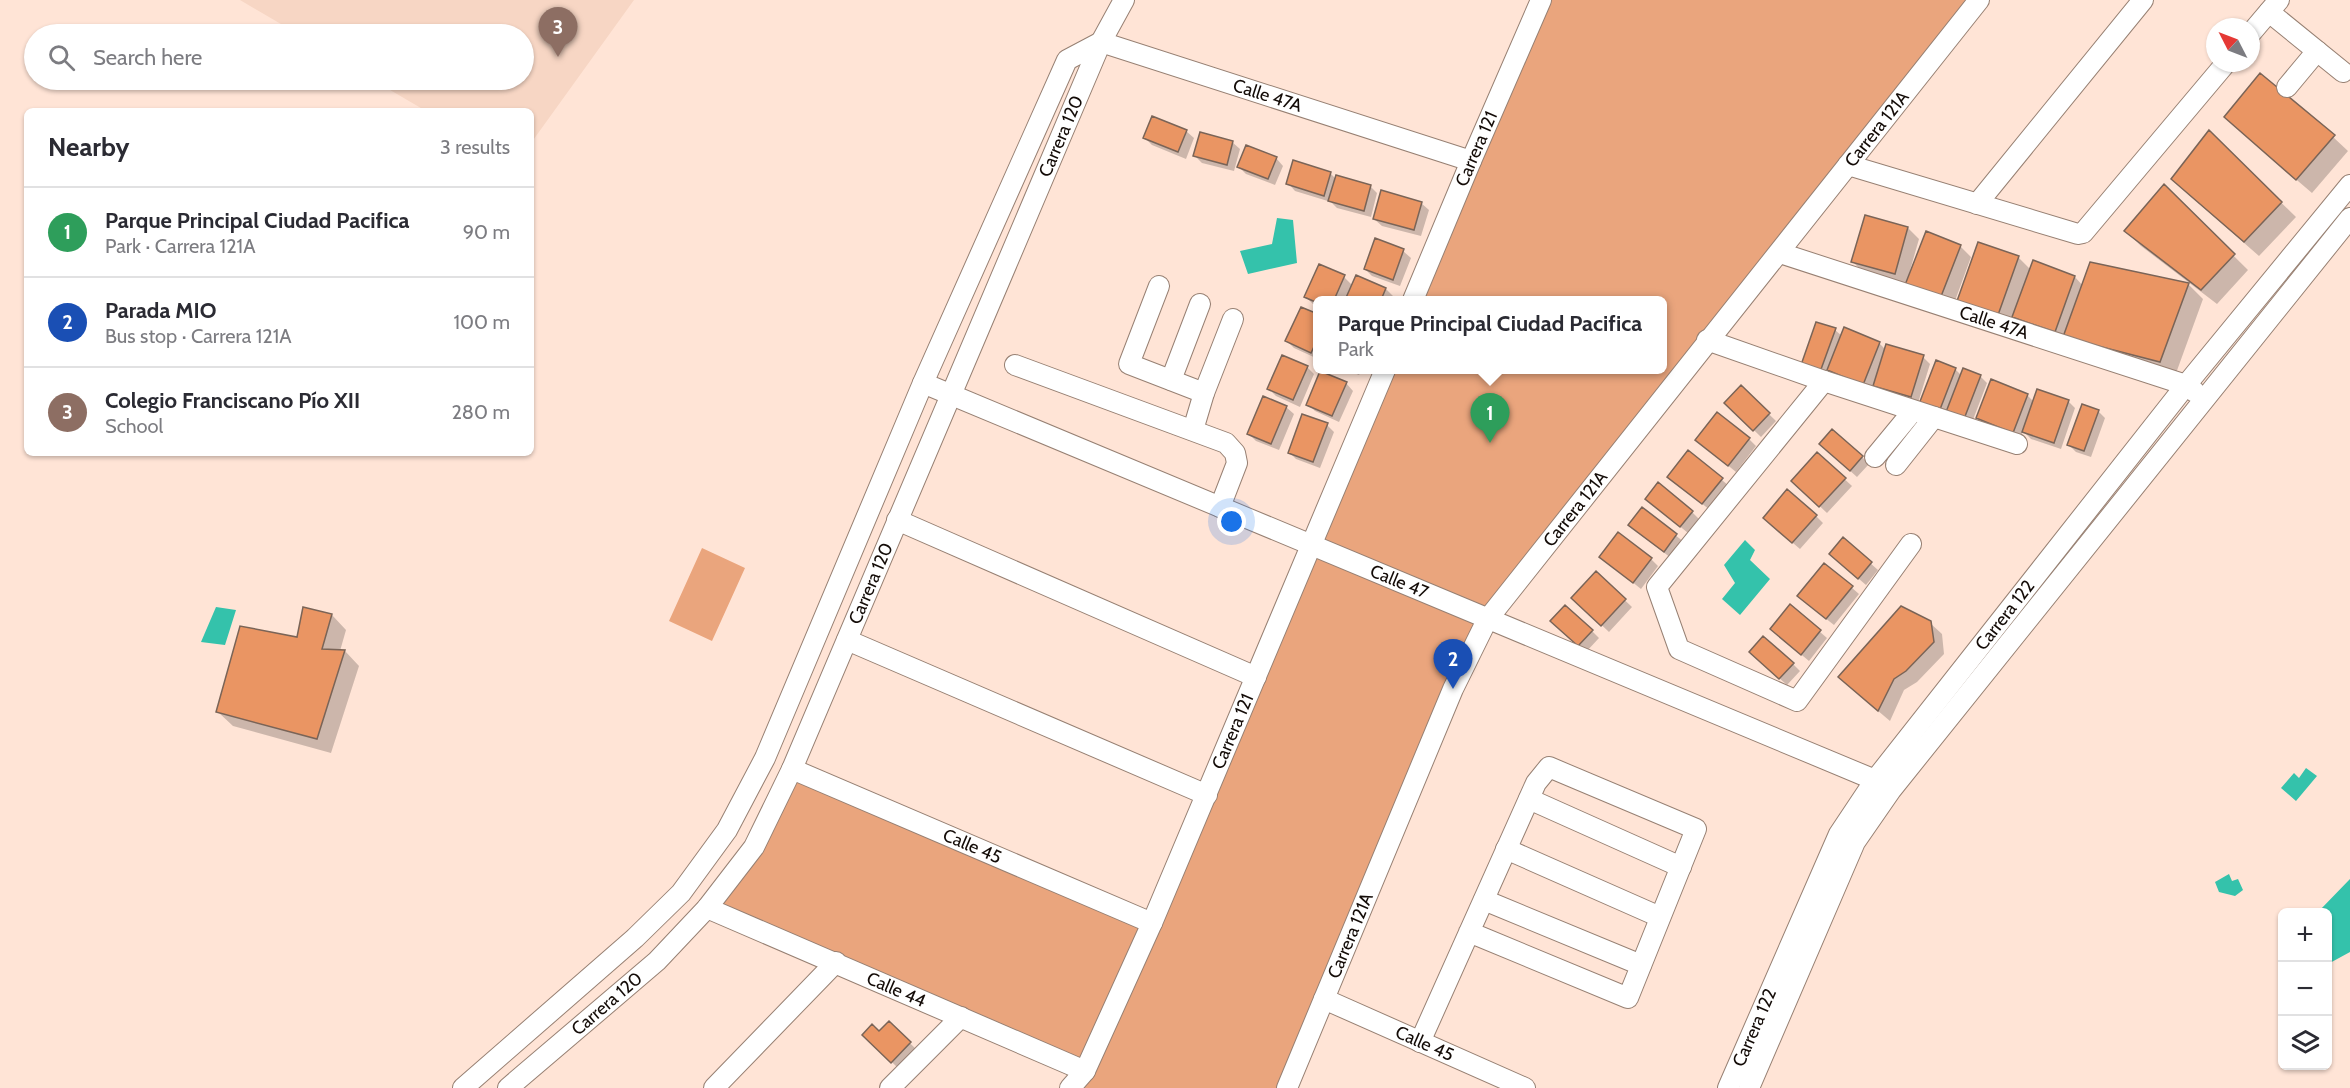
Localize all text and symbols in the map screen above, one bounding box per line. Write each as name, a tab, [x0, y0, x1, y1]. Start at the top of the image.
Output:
pin: 3	[538, 8, 578, 57]
north arrow	[2206, 18, 2260, 72]
search box	[24, 24, 534, 90]
icon: search	[45, 41, 78, 74]
text: Search here	[93, 44, 202, 71]
street label: Calle 47A	[1230, 74, 1305, 117]
street label: Carrera 121A	[1840, 87, 1913, 171]
street label: Carrera 120	[1034, 92, 1088, 180]
street label: Carrera 121	[1451, 108, 1502, 190]
text: Nearby	[48, 131, 129, 163]
text: 3 results	[440, 135, 510, 159]
text: Parque Principal Ciudad Pacifica	[105, 207, 409, 234]
text: 1	[64, 220, 71, 244]
text: 90 m	[463, 220, 510, 244]
text: Park · Carrera 121A	[105, 234, 255, 258]
popup	[1313, 296, 1667, 374]
text: Parada MIO	[105, 297, 216, 324]
street label: Calle 47A	[1957, 301, 2031, 344]
text: 2	[62, 310, 73, 334]
text: 100 m	[454, 310, 510, 334]
text: Parque Principal Ciudad Pacifica	[1338, 310, 1642, 337]
text: Bus stop · Carrera 121A	[105, 324, 292, 348]
text: Park	[1338, 337, 1374, 361]
text: Colegio Franciscano Pío XII	[105, 387, 360, 414]
pin: 1	[1470, 394, 1510, 443]
text: 3	[62, 400, 73, 424]
text: 280 m	[451, 400, 510, 424]
text: School	[105, 414, 163, 438]
street label: Carrera 121A	[1538, 466, 1612, 551]
your location	[1217, 507, 1246, 536]
street label: Carrera 120	[844, 539, 898, 627]
street label: Calle 47	[1367, 560, 1432, 603]
street label: Carrera 122	[1970, 576, 2039, 655]
pin: 2	[1434, 640, 1472, 689]
street label: Carrera 121	[1207, 691, 1258, 772]
street label: Calle 45	[940, 824, 1005, 868]
street label: Carrera 121A	[1323, 890, 1378, 982]
map controls	[2278, 908, 2332, 1070]
button: +	[2278, 908, 2332, 962]
button: −	[2278, 962, 2332, 1016]
street label: Carrera 120	[567, 967, 647, 1040]
street label: Calle 44	[863, 967, 929, 1012]
street label: Carrera 122	[1728, 985, 1781, 1070]
button: layers	[2278, 1016, 2332, 1070]
street label: Calle 45	[1392, 1021, 1457, 1066]

